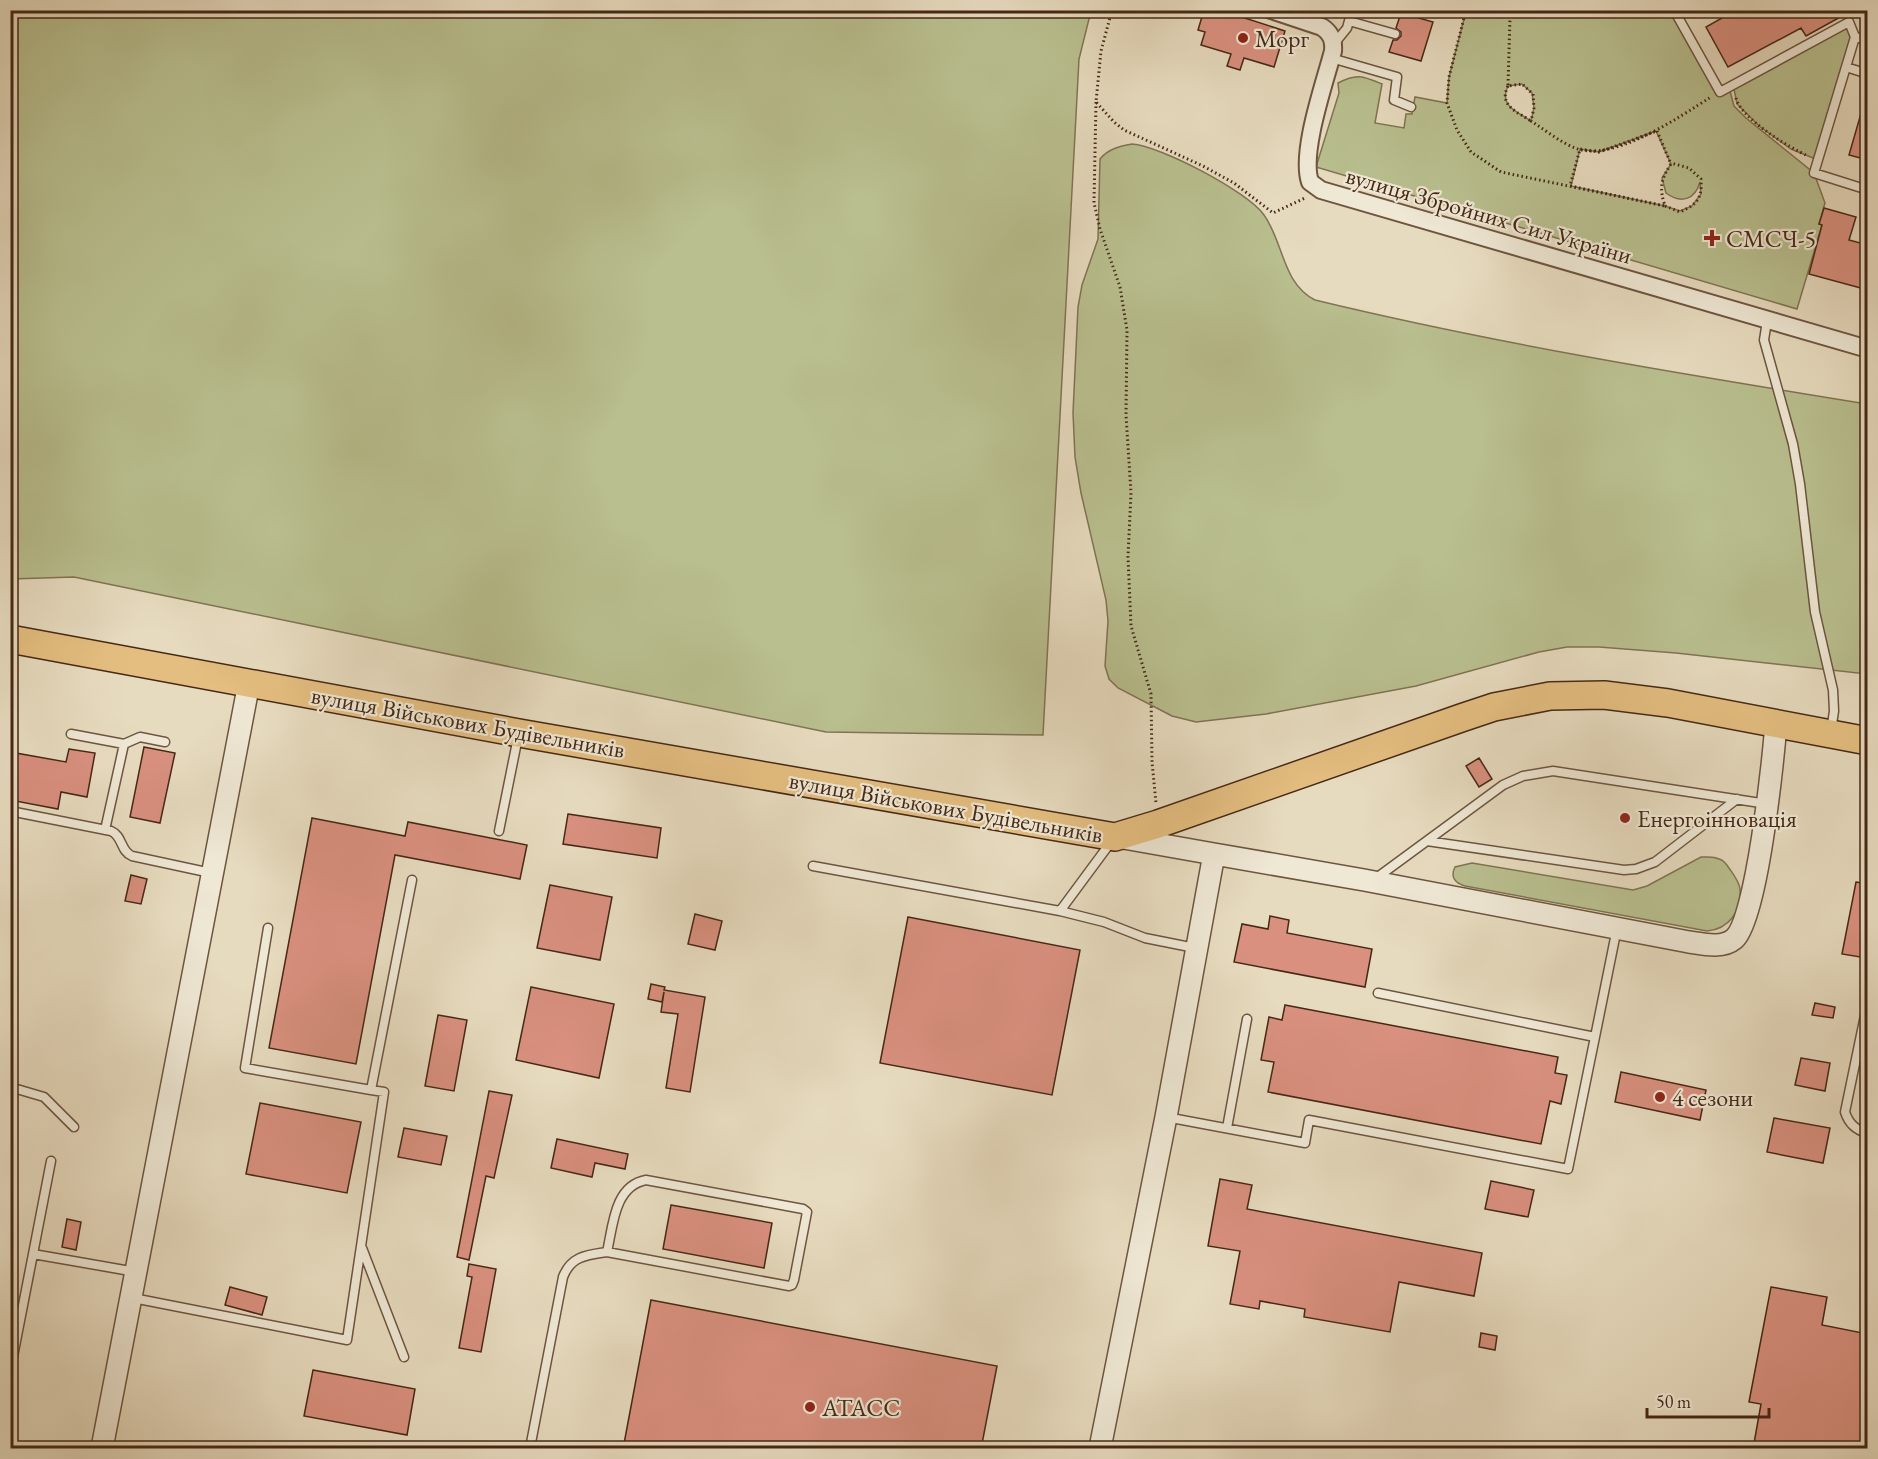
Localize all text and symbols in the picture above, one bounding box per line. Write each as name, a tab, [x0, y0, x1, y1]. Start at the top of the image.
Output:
place label: Морг	[1255, 23, 1309, 54]
marker: Морг	[1236, 31, 1250, 45]
street label: вулиця Збройних Сил України	[1342, 159, 1636, 271]
place label: СМСЧ-5	[1726, 223, 1816, 254]
marker: СМСЧ-5	[1703, 229, 1721, 247]
street label: вулиця Військових Будівельників	[309, 679, 627, 765]
street label: вулиця Військових Будівельників	[787, 764, 1105, 850]
place label: Енергоінновація	[1637, 803, 1797, 834]
marker: Енергоінновація	[1618, 811, 1632, 825]
place label: 4 сезони	[1672, 1082, 1754, 1113]
marker: 4 сезони	[1653, 1090, 1667, 1104]
scale bar	[1647, 1381, 1768, 1419]
text: 50 m	[1656, 1390, 1691, 1413]
place label: АТАСС	[821, 1392, 900, 1423]
marker: АТАСС	[803, 1400, 817, 1414]

